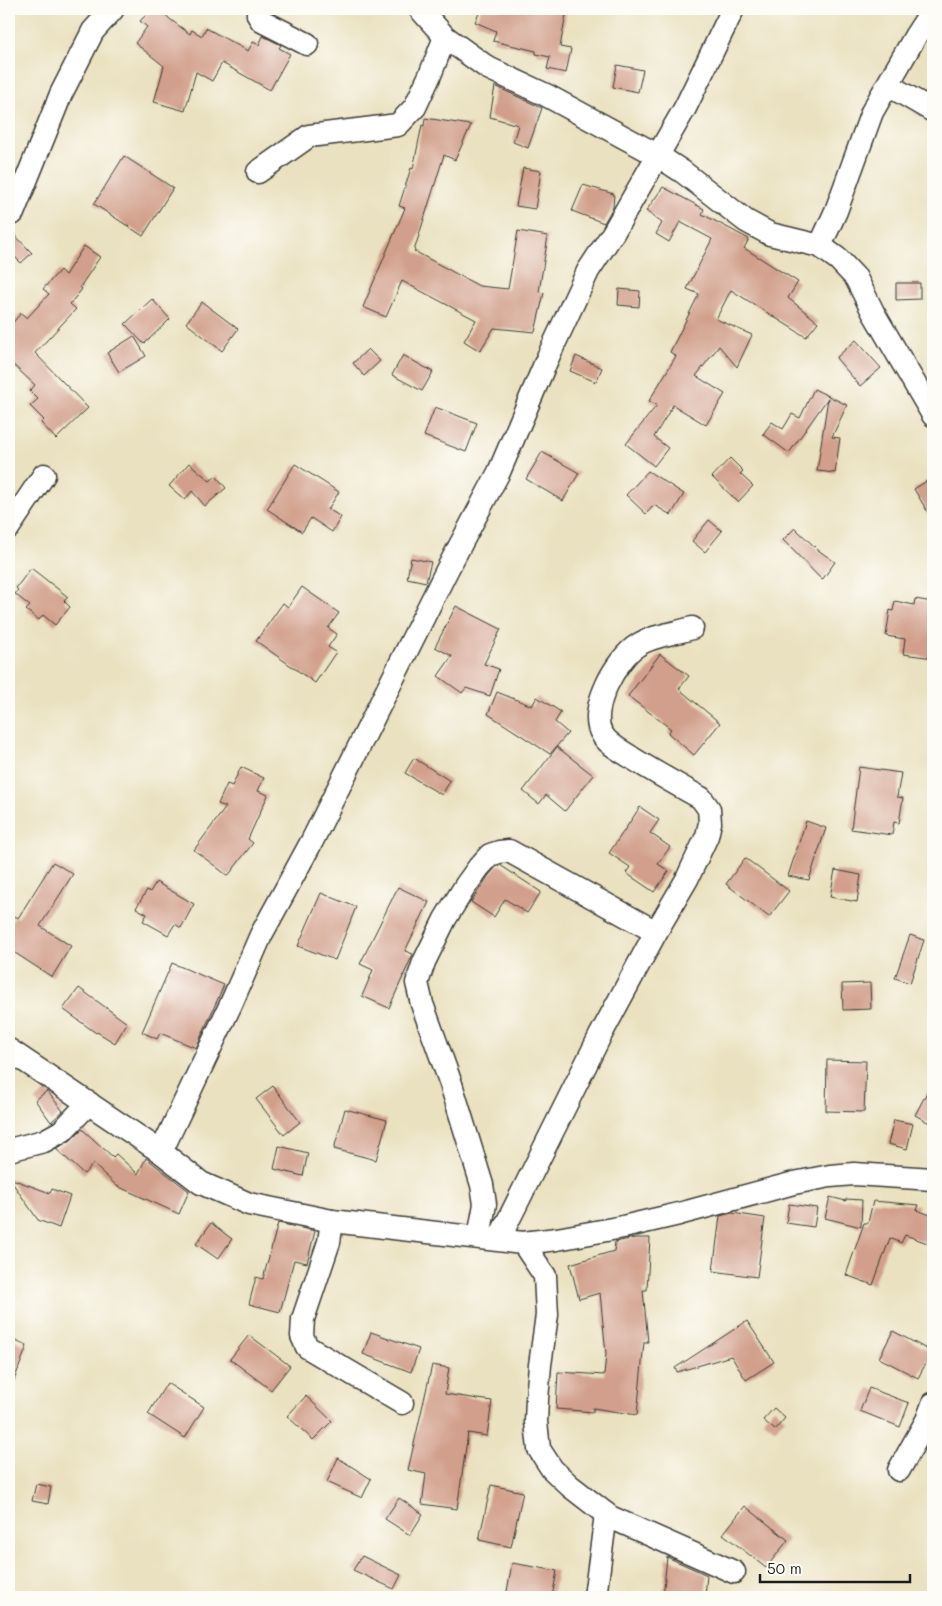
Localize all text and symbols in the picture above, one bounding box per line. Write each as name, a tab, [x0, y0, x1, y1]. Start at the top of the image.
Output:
scale bar	[760, 1551, 910, 1583]
text: 50 m	[767, 1558, 802, 1578]

